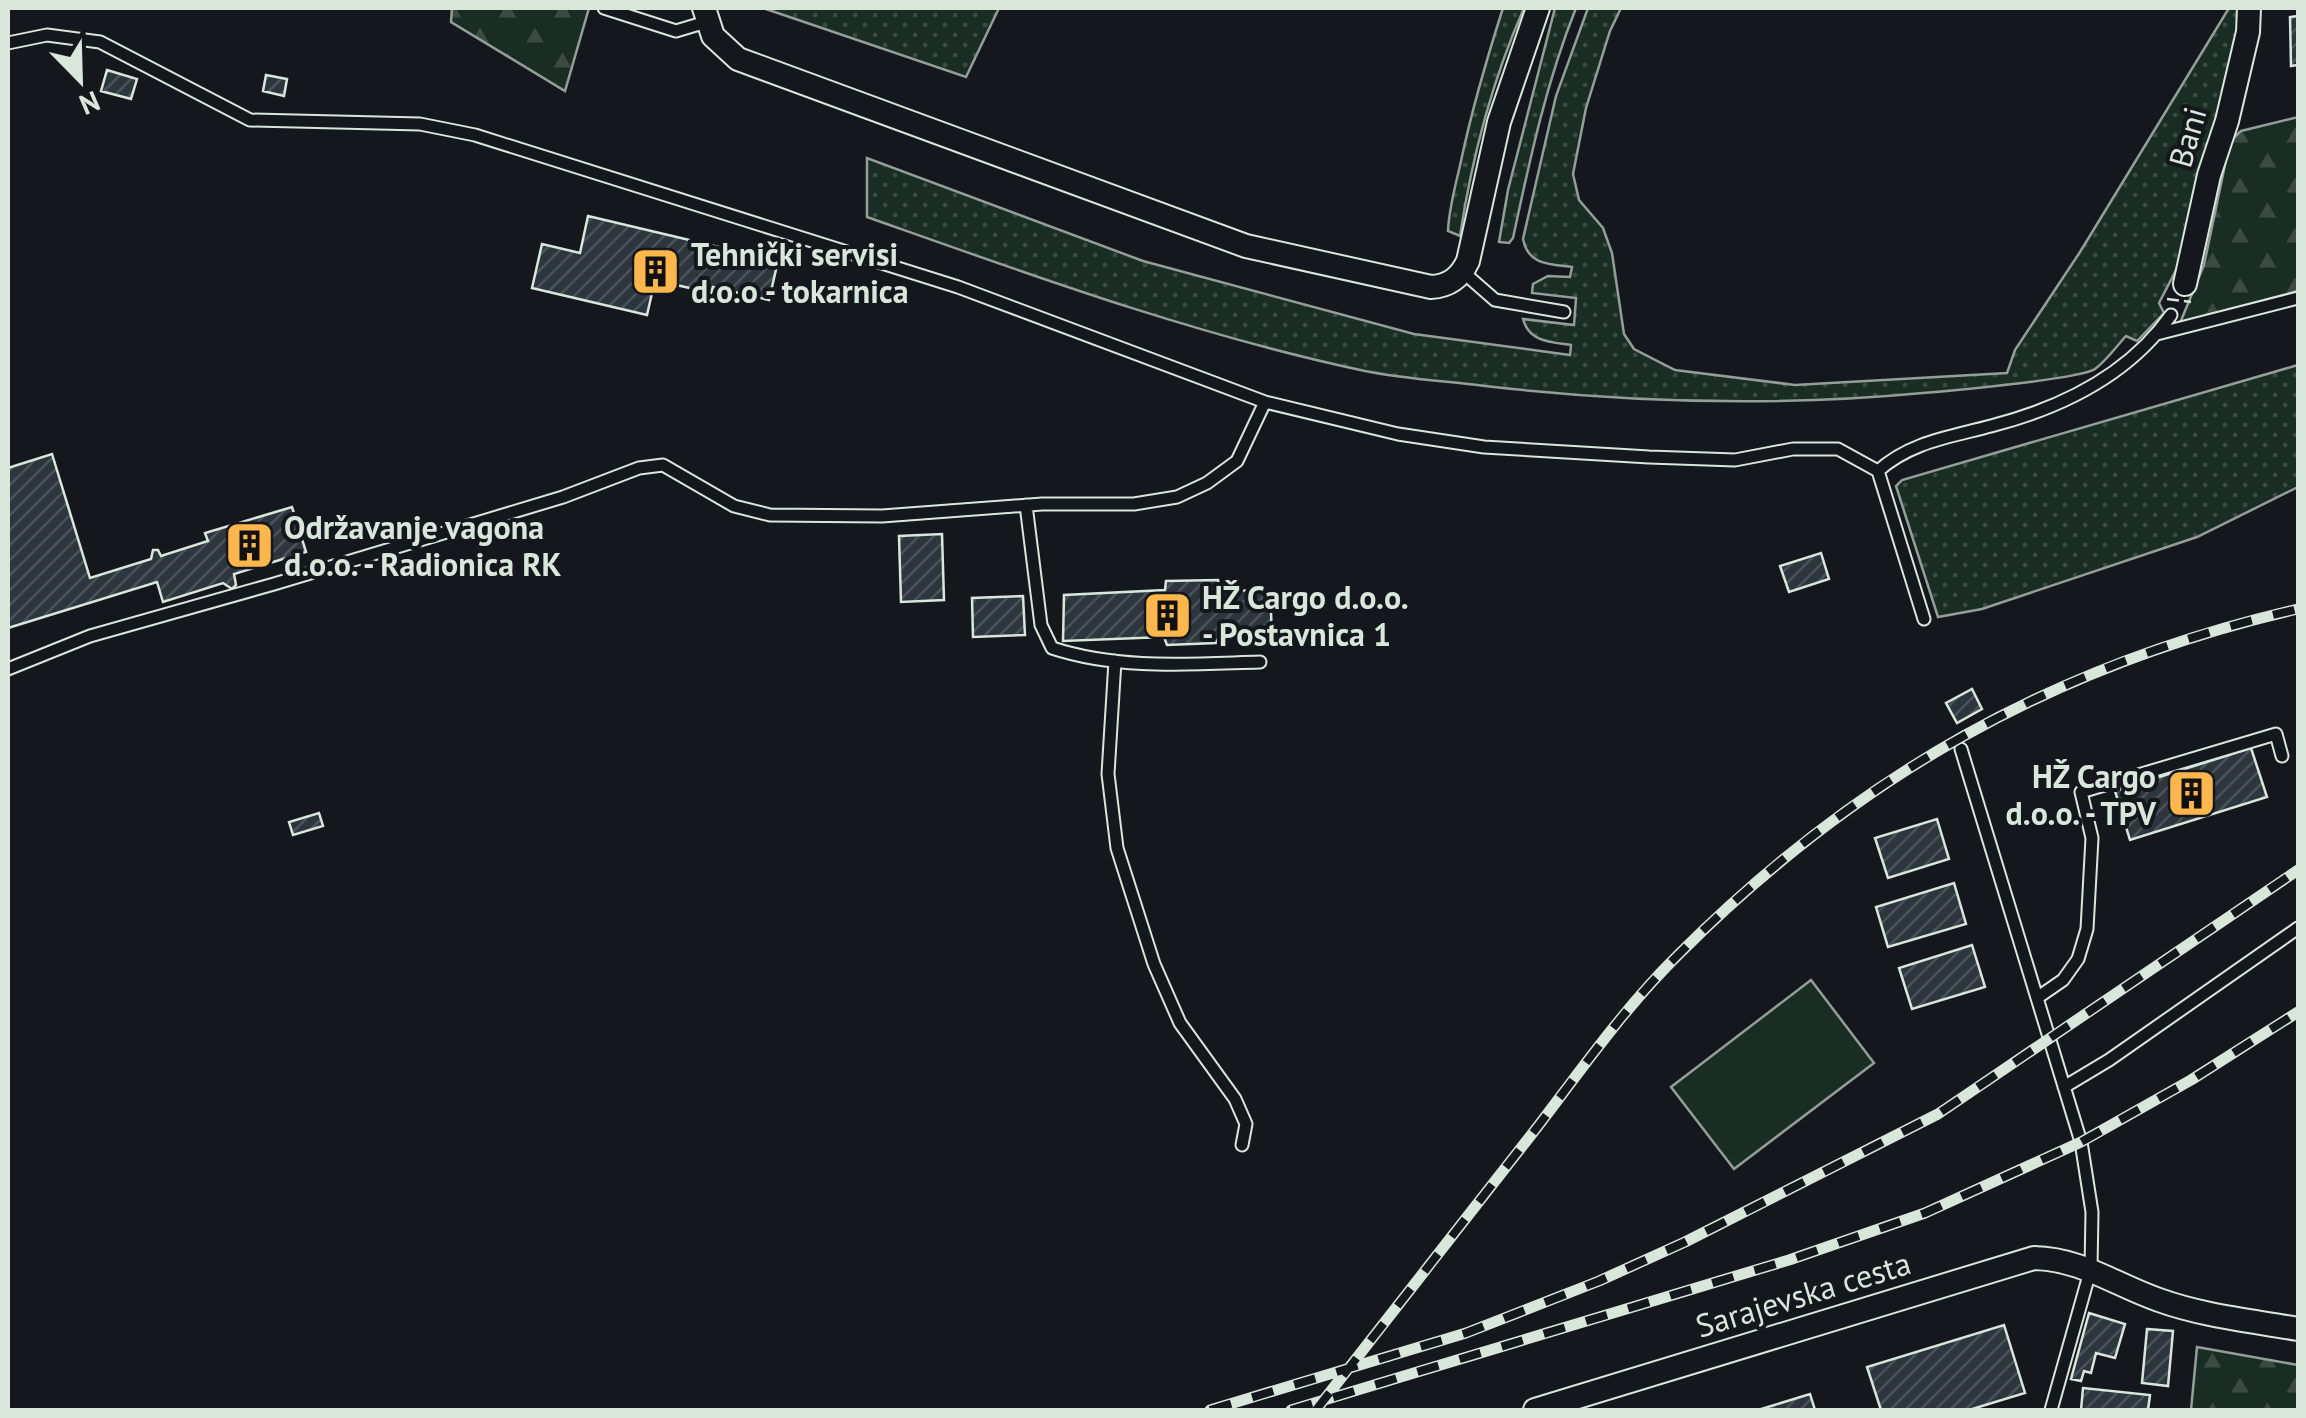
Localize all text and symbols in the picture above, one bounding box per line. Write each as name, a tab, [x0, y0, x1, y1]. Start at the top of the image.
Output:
north arrow	[30, 30, 130, 130]
text: N	[74, 83, 106, 124]
street label: Bani	[2158, 102, 2216, 172]
place label: Tehnički servisi d.o.o - tokarnica	[691, 233, 909, 312]
building icon: Tehnički servisi d.o.o - tokarnica	[630, 246, 682, 298]
place label: Održavanje vagona d.o.o. - Radionica RK	[284, 506, 561, 585]
building icon: Održavanje vagona d.o.o. - Radionica RK	[223, 519, 275, 571]
place label: HŽ Cargo d.o.o. - Postavnica 1	[1202, 576, 1409, 655]
building icon: HŽ Cargo d.o.o. - Postavnica 1	[1141, 589, 1193, 641]
place label: HŽ Cargo d.o.o. - TPV	[2006, 755, 2157, 834]
building icon: HŽ Cargo d.o.o. - TPV	[2165, 768, 2217, 820]
street label: Sarajevska cesta	[1690, 1241, 1916, 1347]

